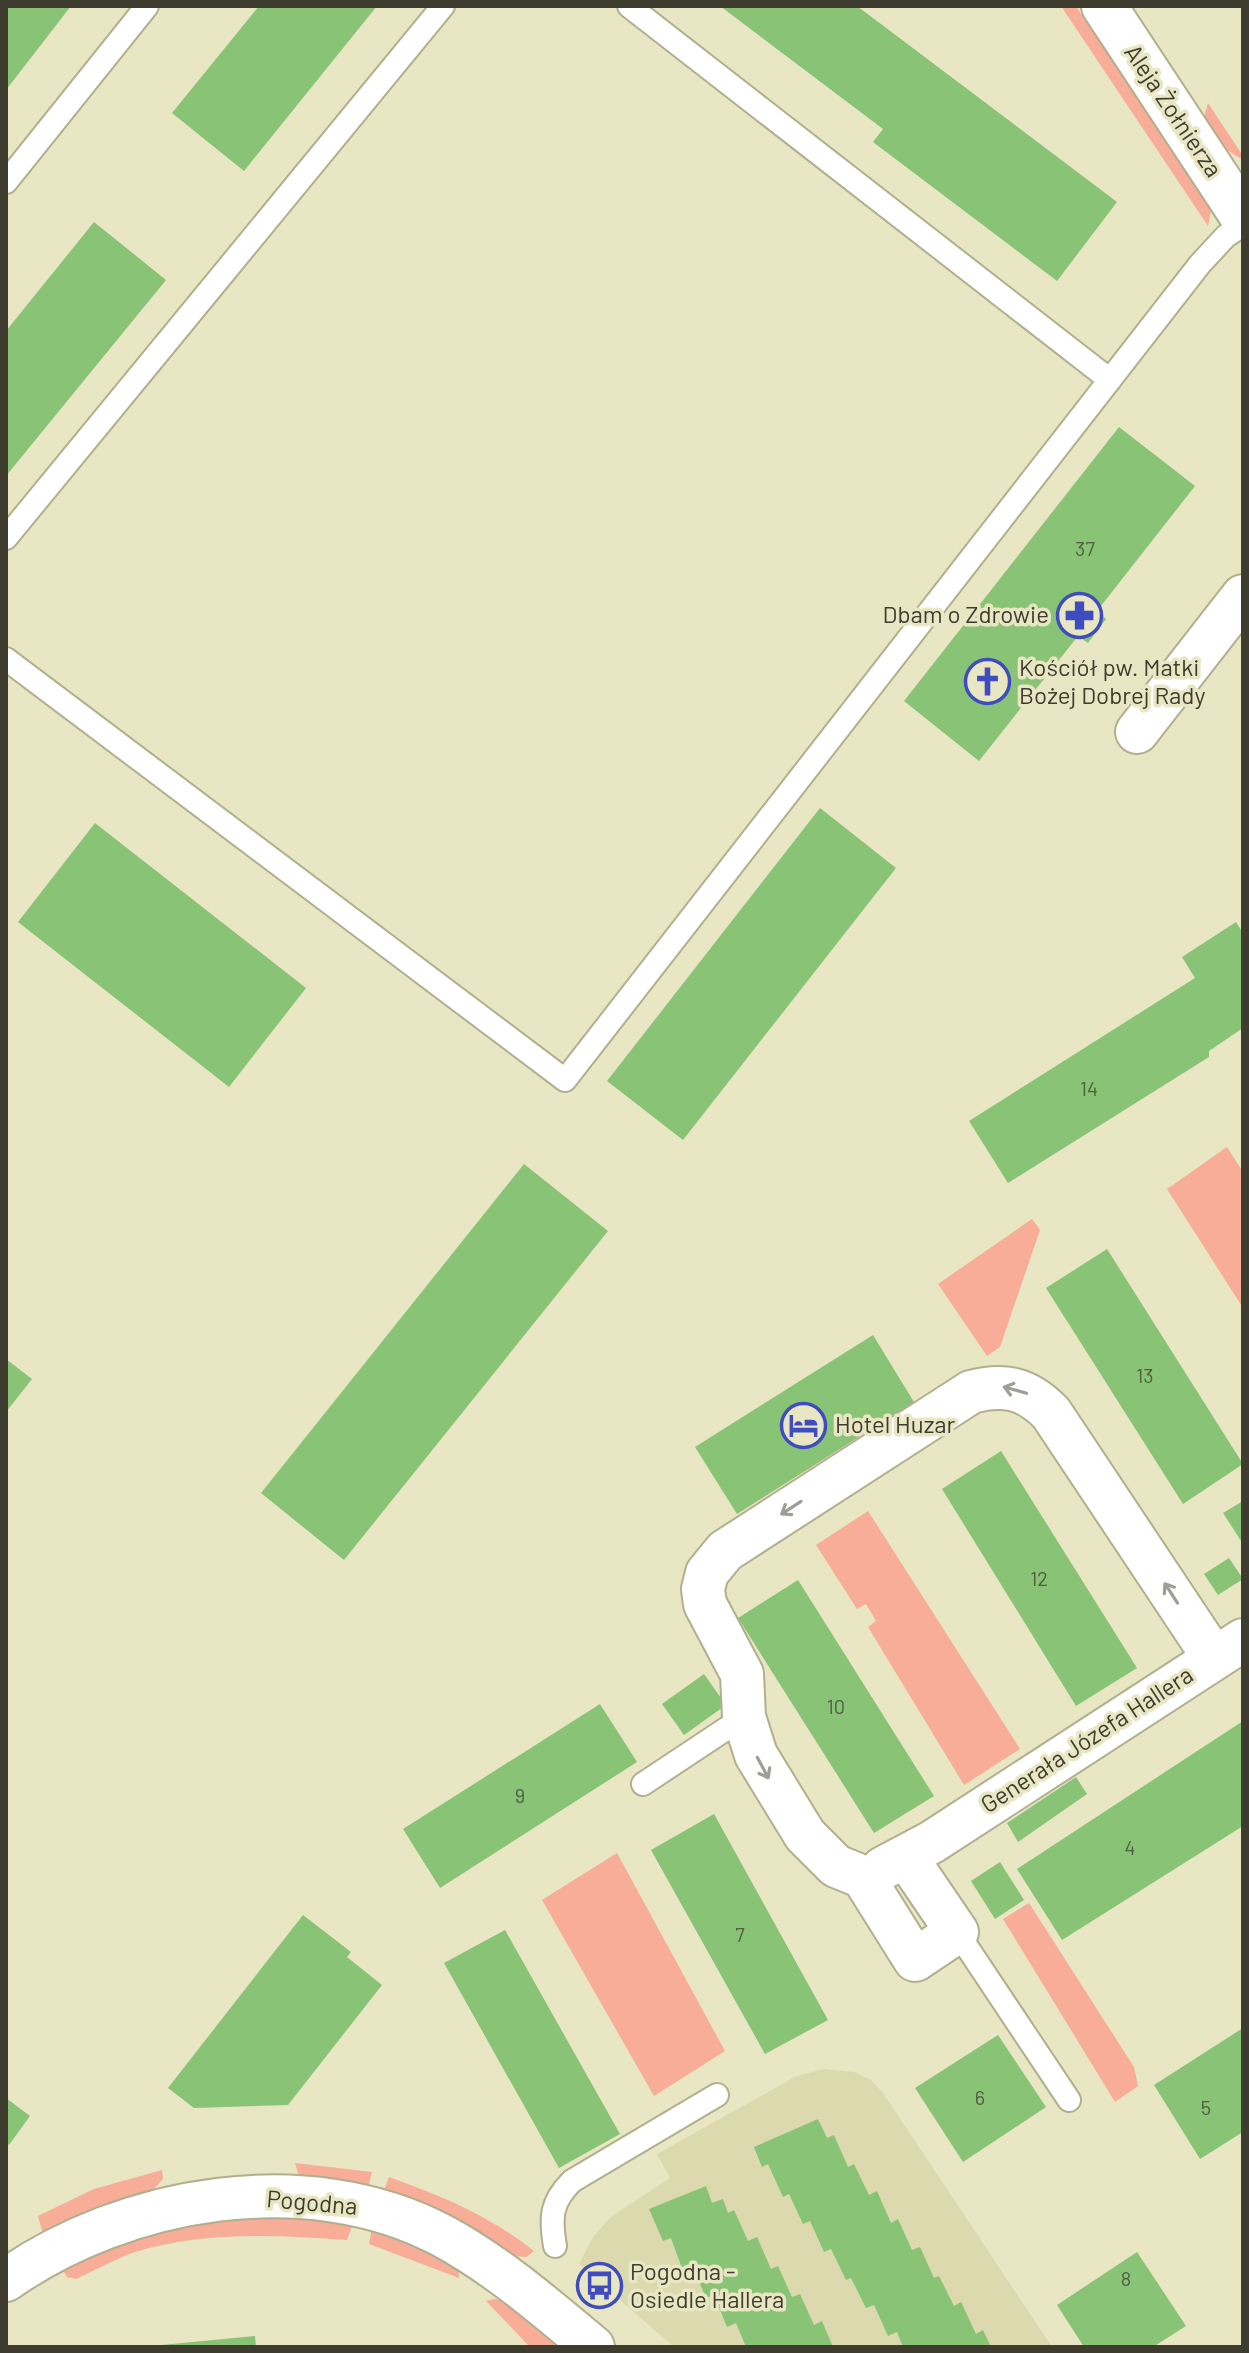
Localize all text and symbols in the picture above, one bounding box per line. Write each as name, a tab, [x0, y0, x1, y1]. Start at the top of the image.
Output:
street label: Aleja Żołnierza	[1119, 38, 1229, 182]
house number: 37	[1075, 536, 1095, 560]
pharmacy icon: Dbam o Zdrowie	[1056, 591, 1104, 639]
place label: Dbam o Zdrowie	[883, 599, 1049, 628]
place label: Kościół pw. Matki Bożej Dobrej Rady	[1019, 652, 1206, 709]
church icon: Kościół pw. Matki Bożej Dobrej Rady	[964, 658, 1012, 706]
house number: 14	[1080, 1076, 1098, 1100]
house number: 13	[1136, 1363, 1154, 1387]
one-way arrow	[1002, 1382, 1028, 1397]
hotel icon: Hotel Huzar	[780, 1401, 828, 1449]
place label: Hotel Huzar	[835, 1409, 956, 1438]
one-way arrow	[780, 1500, 802, 1517]
house number: 12	[1030, 1566, 1048, 1590]
one-way arrow	[1163, 1582, 1179, 1604]
street label: Generała Józefa Hallera	[975, 1659, 1198, 1818]
house number: 10	[827, 1694, 845, 1718]
one-way arrow	[756, 1756, 772, 1780]
house number: 9	[515, 1783, 525, 1807]
house number: 4	[1124, 1835, 1136, 1859]
house number: 7	[735, 1922, 745, 1946]
house number: 6	[975, 2085, 985, 2109]
house number: 5	[1201, 2095, 1211, 2119]
street label: Pogodna	[265, 2183, 359, 2220]
place label: Pogodna - Osiedle Hallera	[630, 2256, 784, 2313]
bus stop icon: Pogodna - Osiedle Hallera	[575, 2262, 623, 2310]
house number: 8	[1121, 2266, 1131, 2290]

